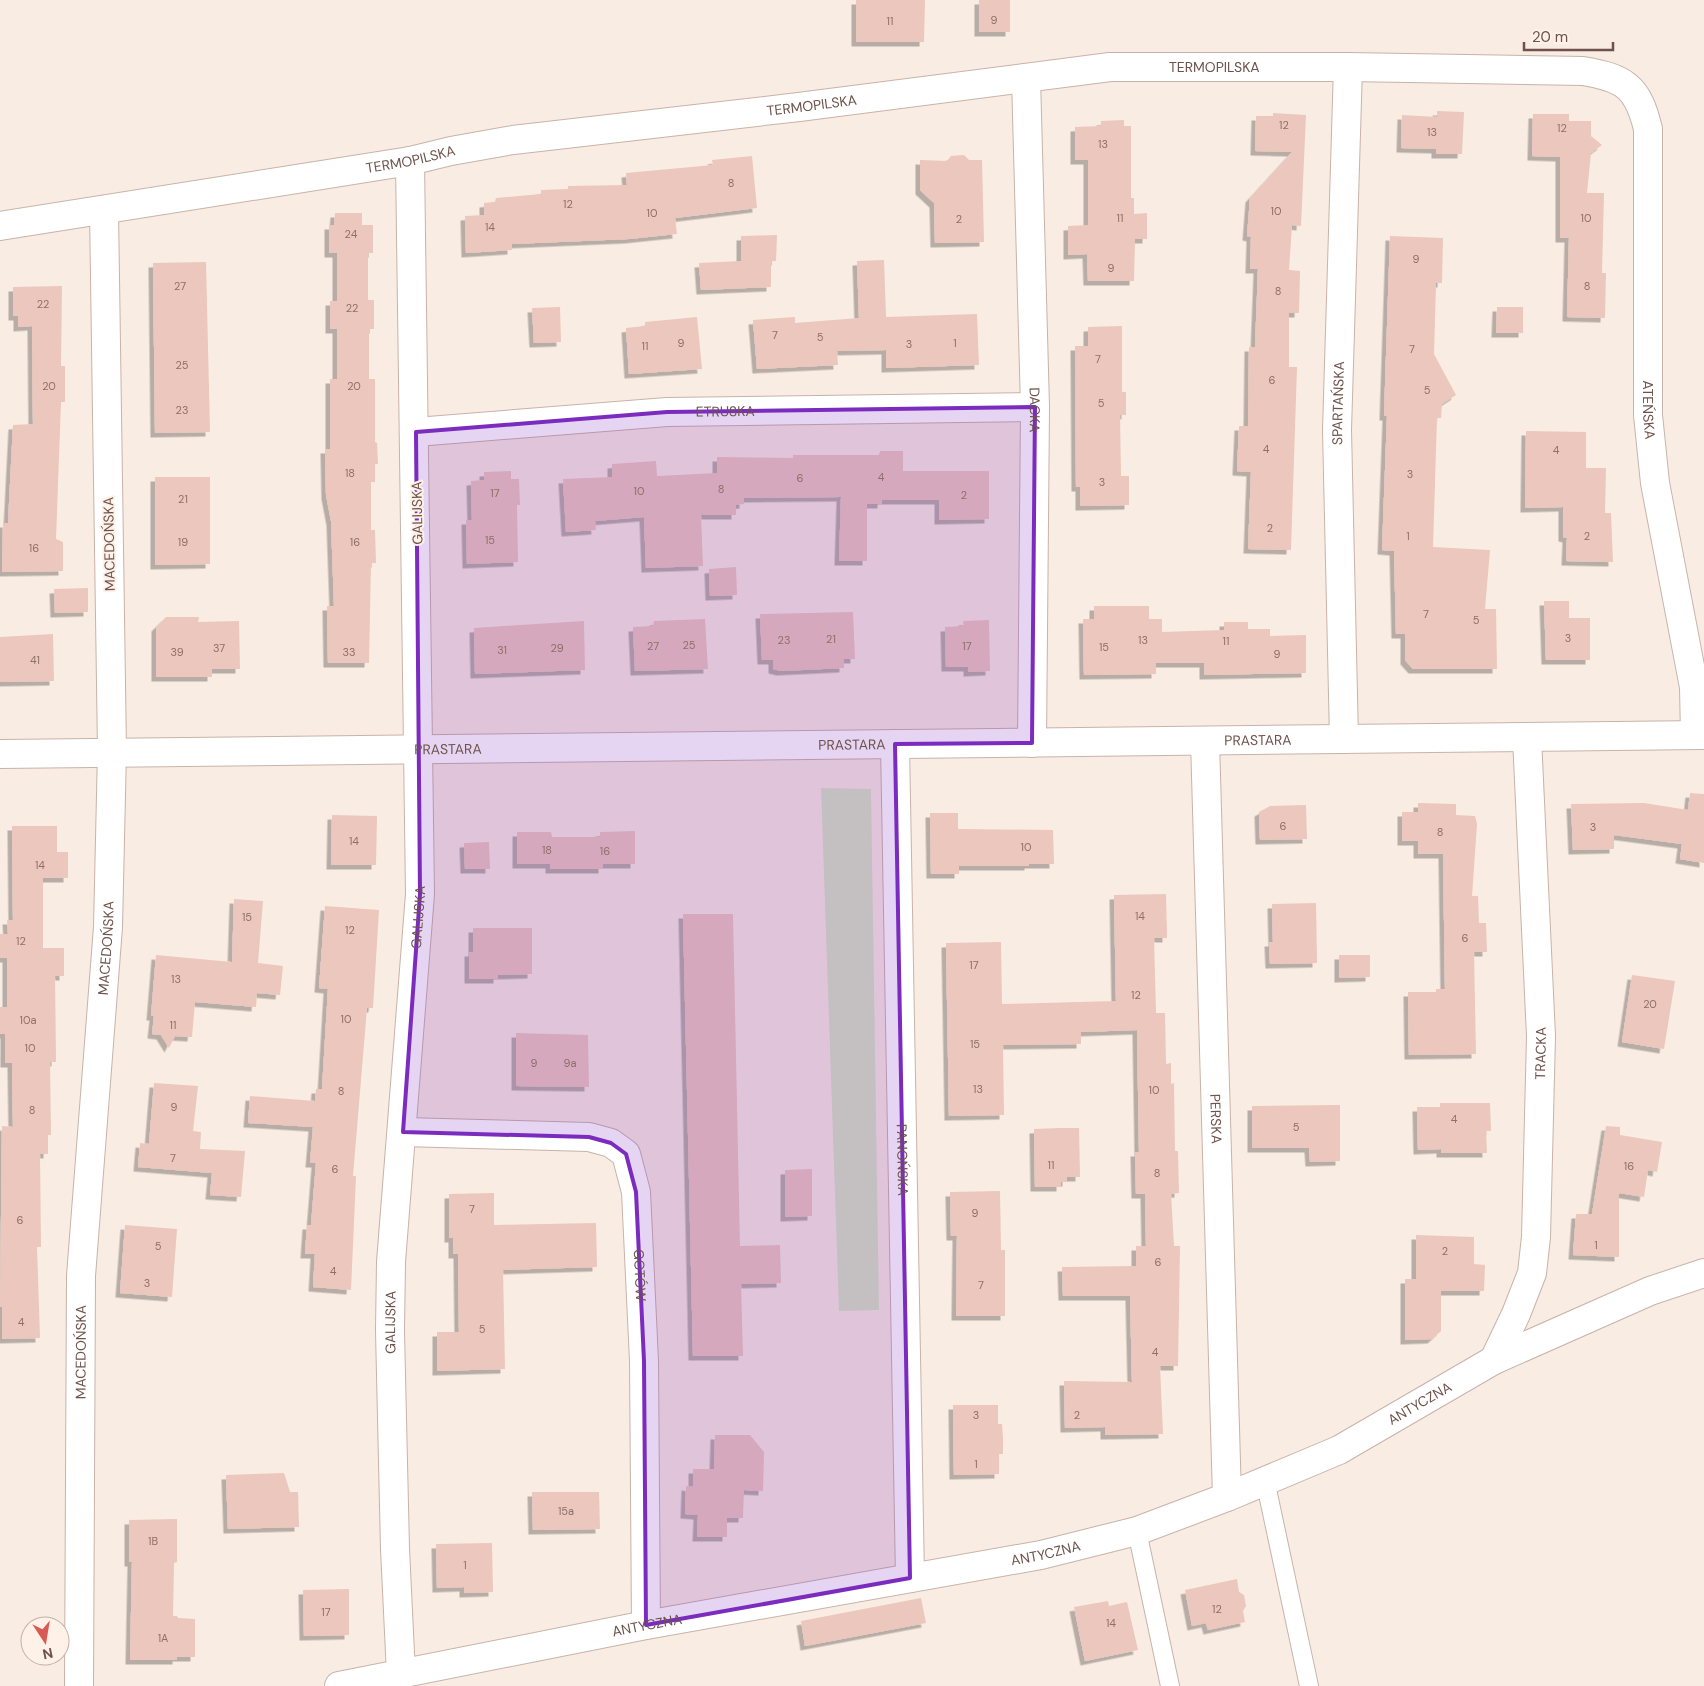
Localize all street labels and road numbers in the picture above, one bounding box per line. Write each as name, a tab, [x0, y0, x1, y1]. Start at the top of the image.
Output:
street label: TERMOPILSKA	[1169, 58, 1260, 76]
street label: TERMOPILSKA	[766, 91, 858, 120]
street label: TERMOPILSKA	[365, 141, 457, 177]
street label: SPARTAŃSKA	[1328, 361, 1348, 445]
street label: ATEŃSKA	[1639, 380, 1659, 440]
street label: DACKA	[1025, 387, 1044, 433]
street label: ETRUSKA	[696, 402, 755, 421]
street label: GALIJSKA	[407, 481, 427, 545]
street label: MACEDOŃSKA	[99, 497, 119, 591]
street label: PRASTARA	[1224, 731, 1292, 749]
street label: PRASTARA	[818, 735, 886, 754]
street label: PRASTARA	[414, 740, 482, 758]
street label: GALIJSKA	[407, 886, 429, 949]
street label: MACEDOŃSKA	[94, 901, 118, 996]
street label: TRACKA	[1531, 1027, 1550, 1080]
street label: PERSKA	[1206, 1094, 1226, 1144]
street label: PANOŃSKA	[893, 1124, 912, 1196]
street label: GOTÓW	[630, 1249, 650, 1302]
street label: GALIJSKA	[381, 1290, 400, 1354]
street label: MACEDOŃSKA	[71, 1305, 90, 1399]
street label: ANTYCZNA	[1384, 1378, 1455, 1429]
street label: ANTYCZNA	[1009, 1536, 1082, 1569]
street label: ANTYCZNA	[610, 1610, 683, 1641]

